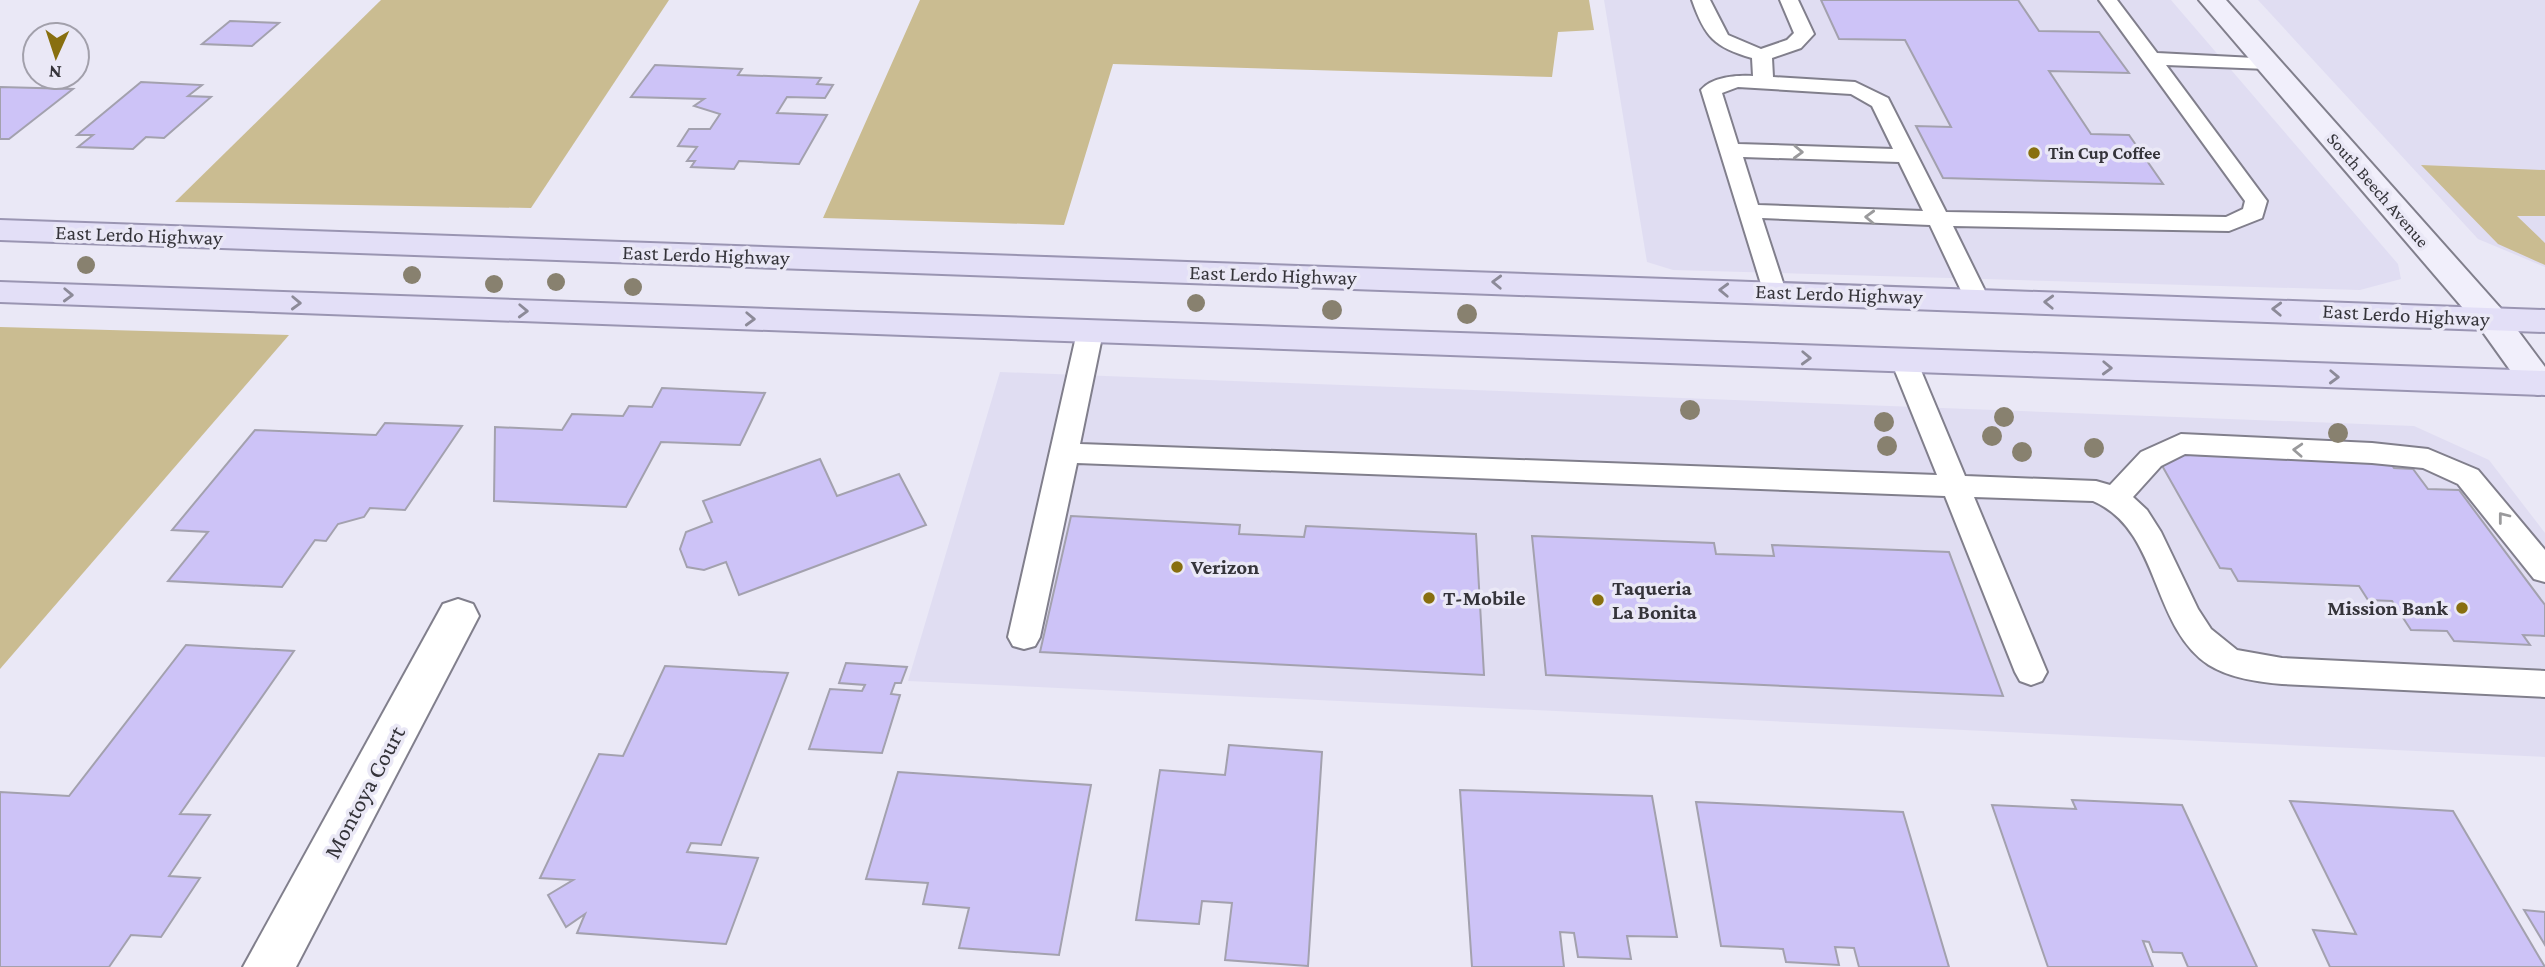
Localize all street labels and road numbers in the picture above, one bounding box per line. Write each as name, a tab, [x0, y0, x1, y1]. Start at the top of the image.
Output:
street label: South Beech Avenue	[2323, 129, 2433, 251]
street label: East Lerdo Highway	[55, 220, 224, 250]
street label: East Lerdo Highway	[622, 240, 791, 270]
street label: East Lerdo Highway	[1189, 260, 1358, 290]
street label: East Lerdo Highway	[1755, 279, 1924, 309]
street label: East Lerdo Highway	[2322, 299, 2491, 331]
street label: Montoya Court	[318, 720, 411, 863]

